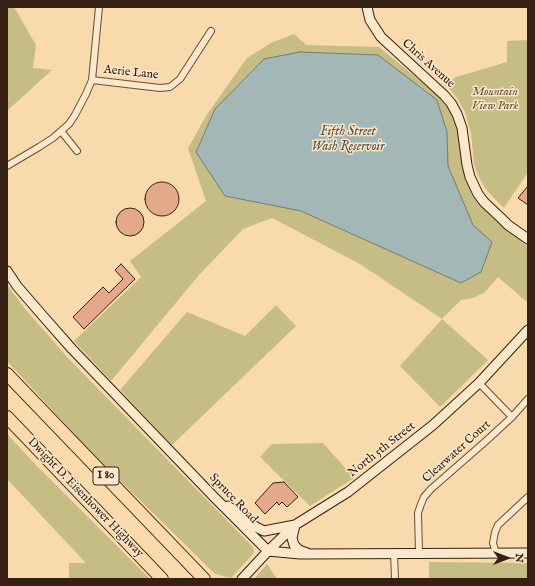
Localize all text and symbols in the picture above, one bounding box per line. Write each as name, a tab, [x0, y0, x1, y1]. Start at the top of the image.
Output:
street label: Chris Avenue	[399, 37, 457, 91]
street label: Aerie Lane	[103, 63, 159, 83]
park label: Mountain View Park	[472, 86, 518, 114]
water label: Fifth Street Wash Reservoir	[311, 124, 385, 155]
street label: Clearwater Court	[420, 418, 494, 486]
street label: North 5th Street	[346, 419, 418, 481]
street label: Dwight D. Eisenhower Highway	[24, 435, 146, 561]
road number: I 80	[93, 467, 119, 485]
street label: Spruce Road	[206, 471, 260, 527]
north arrow	[487, 538, 527, 578]
text: N	[512, 553, 526, 563]

